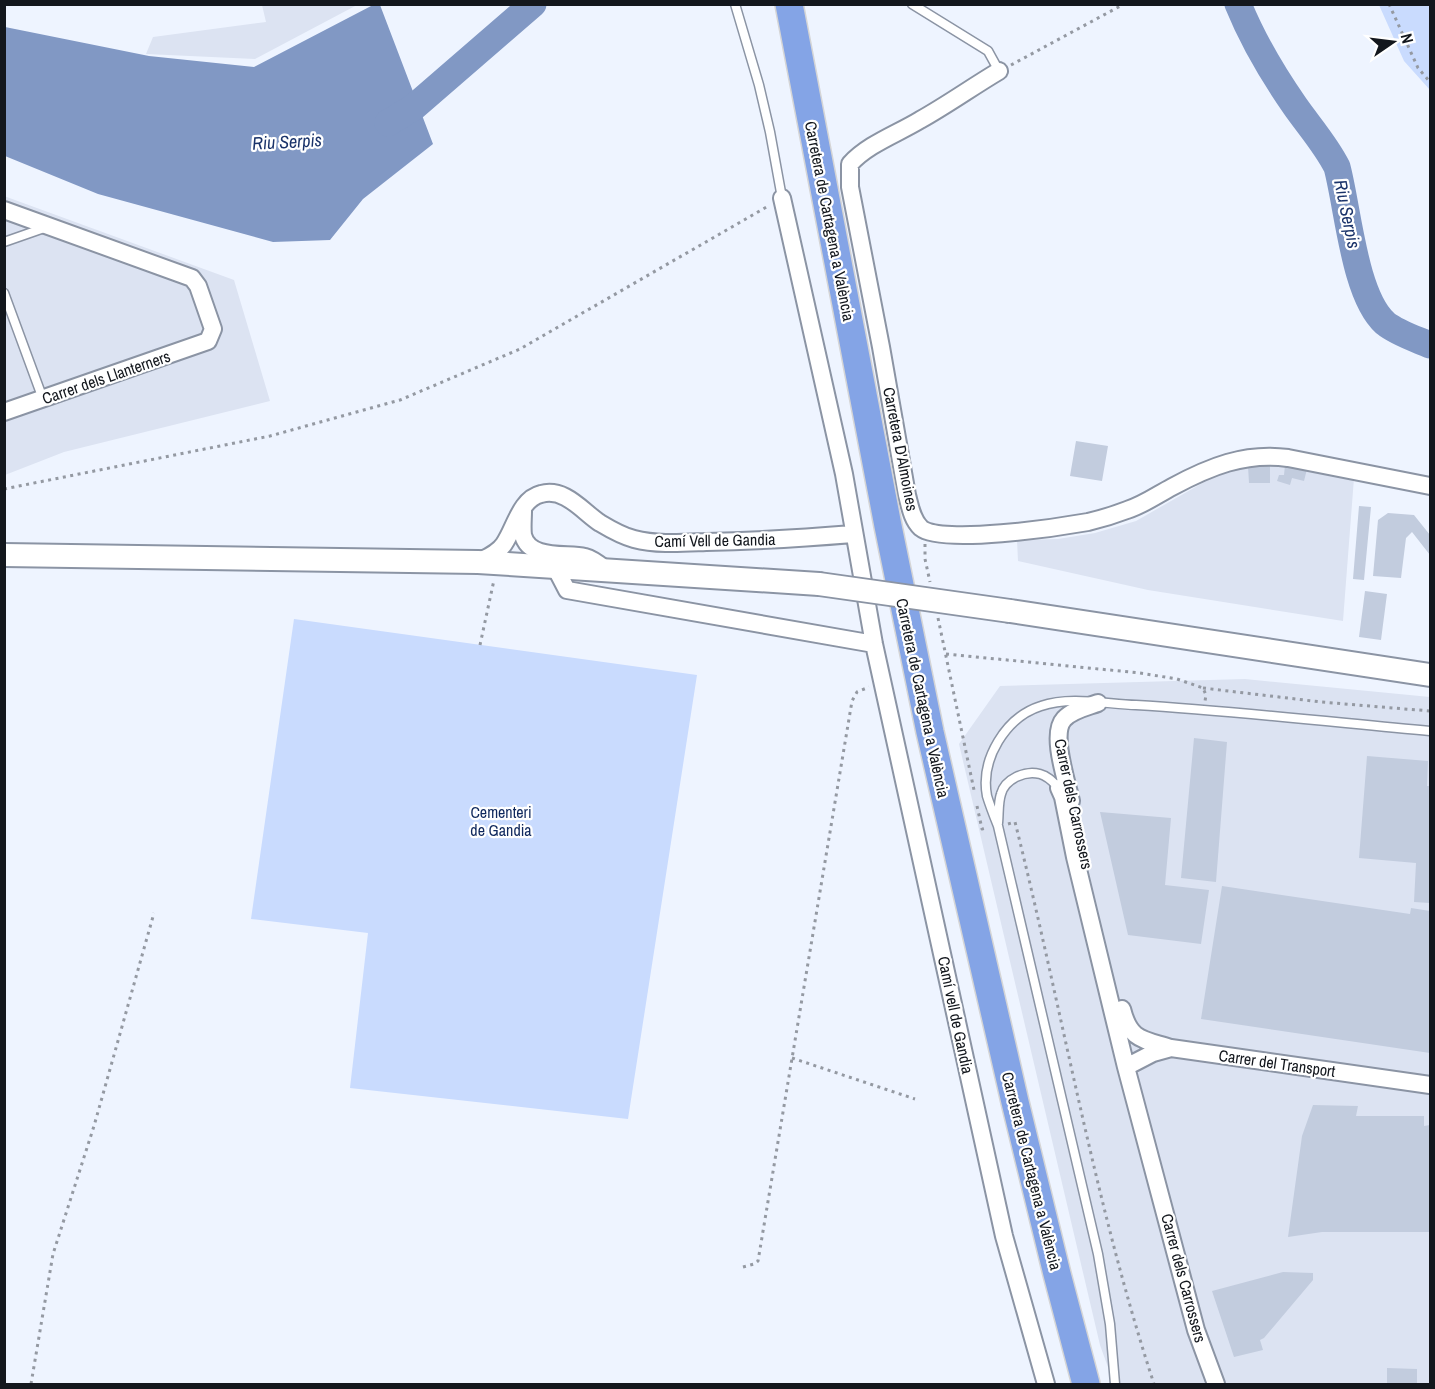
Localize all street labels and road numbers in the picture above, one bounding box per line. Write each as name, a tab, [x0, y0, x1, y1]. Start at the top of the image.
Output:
street label: Carretera de Cartagena a València	[800, 119, 860, 324]
street label: Carrer dels Llanterners	[39, 345, 173, 409]
street label: Carretera D'Almoines	[878, 385, 924, 513]
street label: Camí Vell de Gandia	[654, 528, 776, 552]
street label: Carretera de Cartagena a València	[891, 596, 955, 800]
street label: Carrer dels Carrossers	[1049, 737, 1099, 871]
street label: Camí vell de Gandia	[933, 954, 979, 1076]
street label: Carrer del Transport	[1217, 1044, 1337, 1082]
street label: Carretera de Cartagena a València	[997, 1070, 1067, 1273]
street label: Carrer dels Carrossers	[1156, 1211, 1212, 1345]

